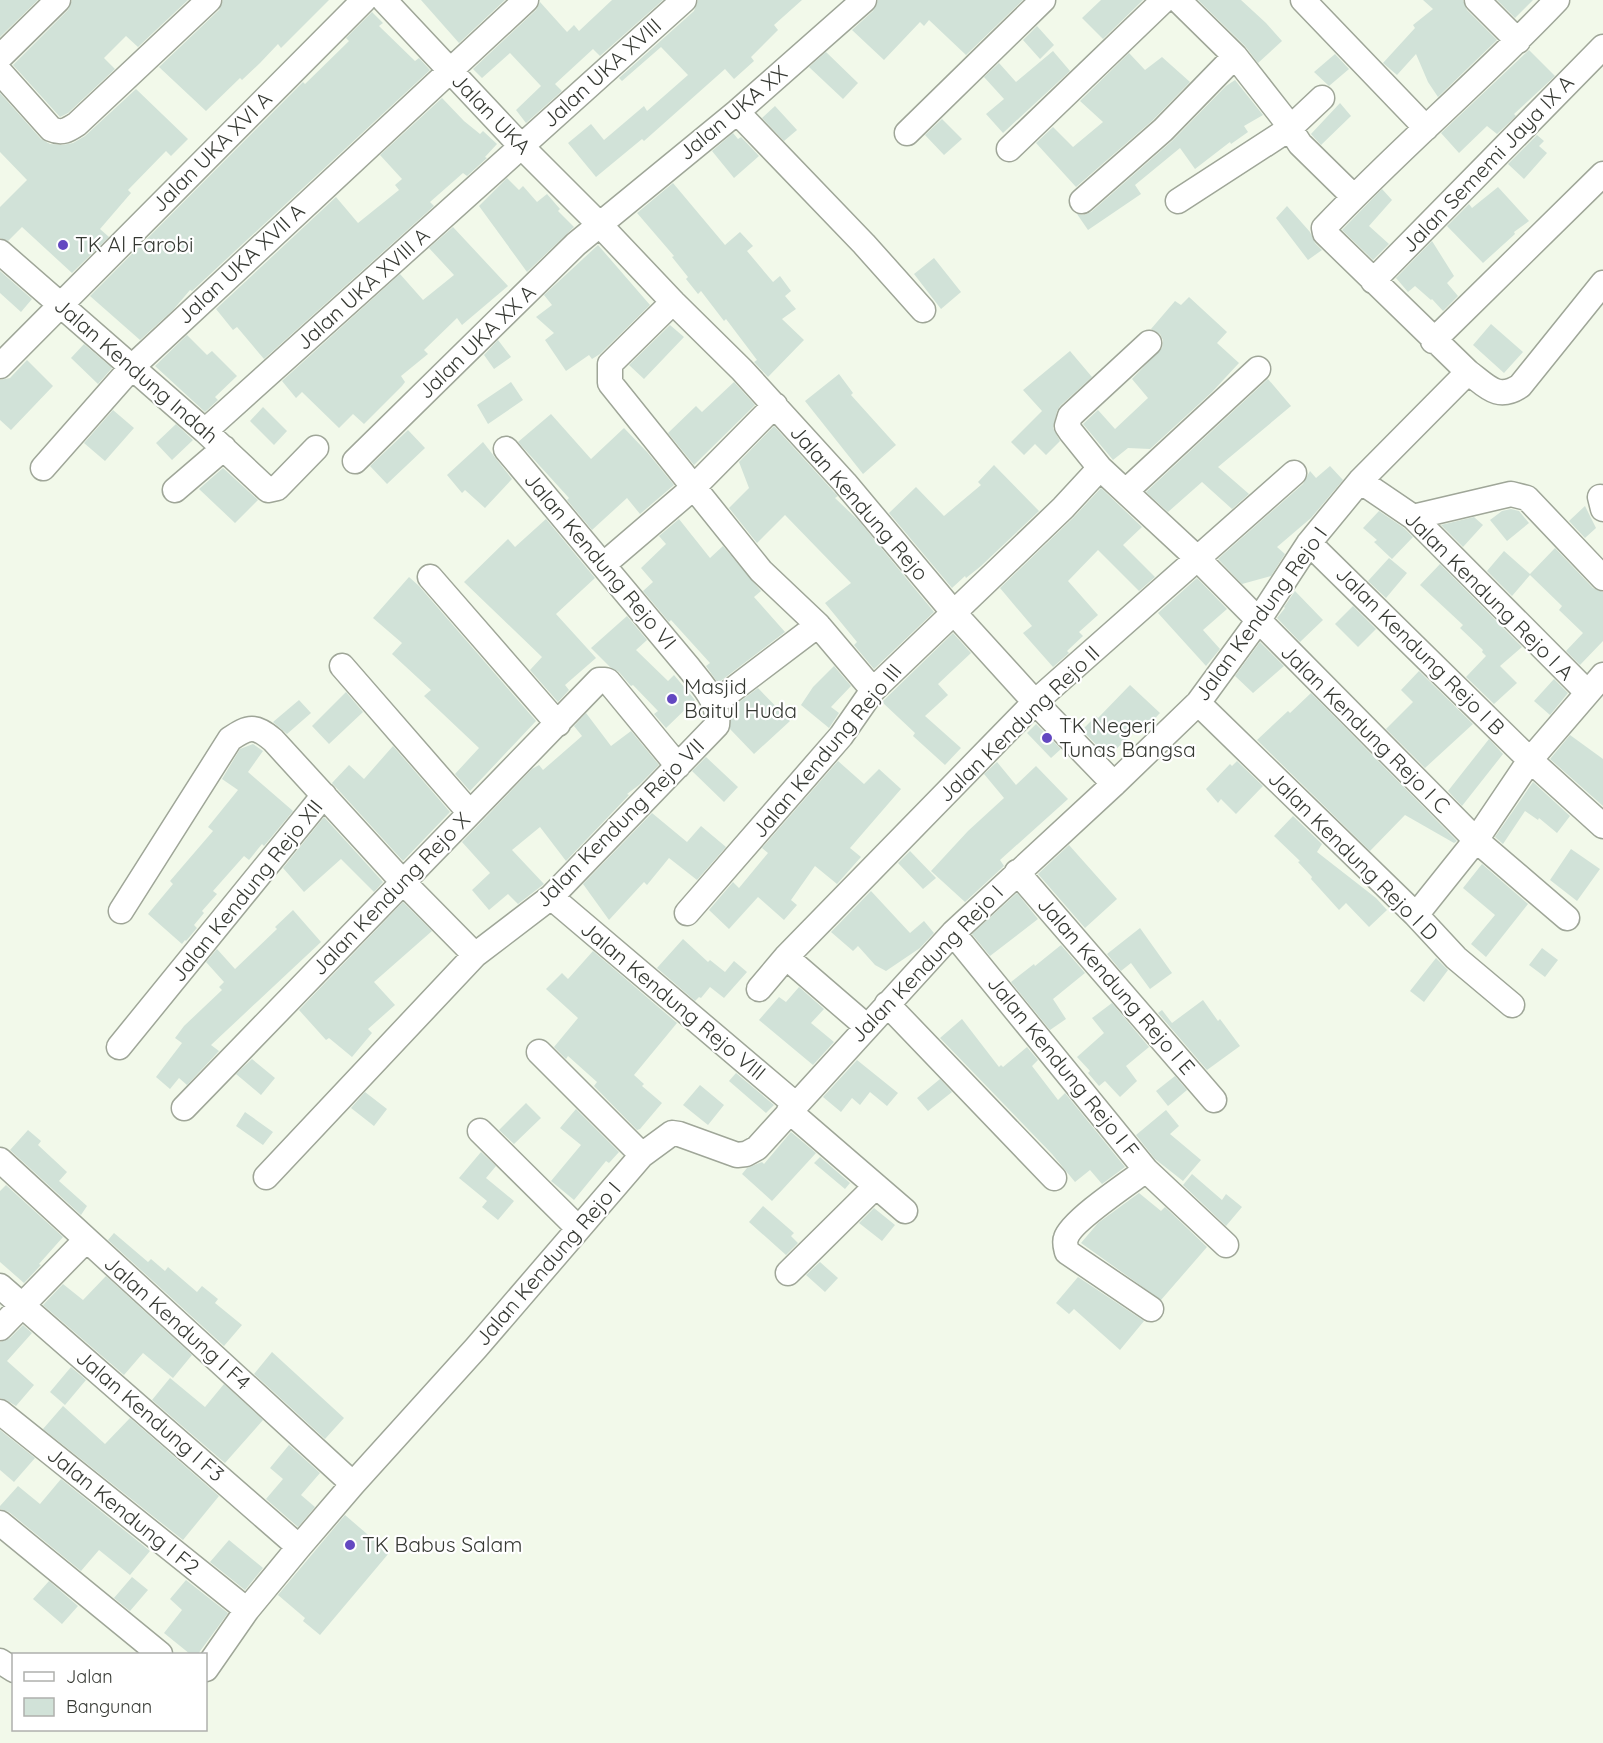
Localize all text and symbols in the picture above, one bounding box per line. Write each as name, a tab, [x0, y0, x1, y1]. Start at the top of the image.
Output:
street label: Jalan UKA XVIII	[536, 12, 666, 132]
street label: Jalan UKA XX	[673, 59, 792, 165]
street label: Jalan UKA	[447, 67, 537, 159]
street label: Jalan Sememi Jaya IX A	[1396, 69, 1579, 257]
street label: Jalan UKA XVI A	[146, 86, 277, 217]
street label: Jalan UKA XVII A	[171, 197, 310, 329]
street label: Jalan UKA XVIII A	[290, 222, 434, 355]
place label: TK Al Farobi	[75, 231, 193, 257]
marker: TK Al Farobi	[56, 238, 70, 252]
street label: Jalan UKA XX A	[412, 279, 541, 404]
street label: Jalan Kendung Indah	[49, 292, 224, 449]
street label: Jalan Kendung Rejo	[785, 419, 935, 586]
street label: Jalan Kendung Rejo VI	[519, 467, 682, 654]
street label: Jalan Kendung Rejo I A	[1400, 505, 1580, 685]
street label: Jalan Kendung Rejo I	[1188, 521, 1332, 706]
street label: Jalan Kendung Rejo I B	[1331, 560, 1511, 740]
street label: Jalan Kendung Rejo I C	[1276, 638, 1456, 818]
street label: Jalan Kendung Rejo II	[932, 639, 1104, 807]
street label: Jalan Kendung Rejo III	[746, 658, 907, 843]
place label: Masjid Baitul Huda	[684, 673, 797, 723]
marker: Masjid Baitul Huda	[665, 692, 679, 706]
place label: TK Negeri Tunas Bangsa	[1059, 712, 1196, 762]
marker: TK Negeri Tunas Bangsa	[1040, 731, 1054, 745]
street label: Jalan Kendung Rejo VII	[529, 732, 709, 912]
street label: Jalan Kendung Rejo I D	[1263, 765, 1444, 946]
street label: Jalan Kendung Rejo XII	[165, 794, 328, 987]
street label: Jalan Kendung Rejo X	[306, 806, 475, 980]
street label: Jalan Kendung Rejo I	[844, 879, 1008, 1048]
street label: Jalan Kendung Rejo I E	[1033, 891, 1201, 1079]
street label: Jalan Kendung Rejo VIII	[576, 915, 771, 1085]
street label: Jalan Kendung Rejo I F	[982, 970, 1145, 1163]
street label: Jalan Kendung Rejo I	[469, 1176, 626, 1351]
street label: Jalan Kendung I F4	[99, 1250, 256, 1395]
street label: Jalan Kendung I F3	[71, 1344, 230, 1487]
street label: Jalan Kendung I F2	[42, 1441, 205, 1580]
place label: TK Babus Salam	[362, 1531, 522, 1557]
marker: TK Babus Salam	[343, 1538, 357, 1552]
legend	[12, 1653, 207, 1731]
text: Jalan	[66, 1665, 113, 1688]
text: Bangunan	[66, 1695, 152, 1718]

